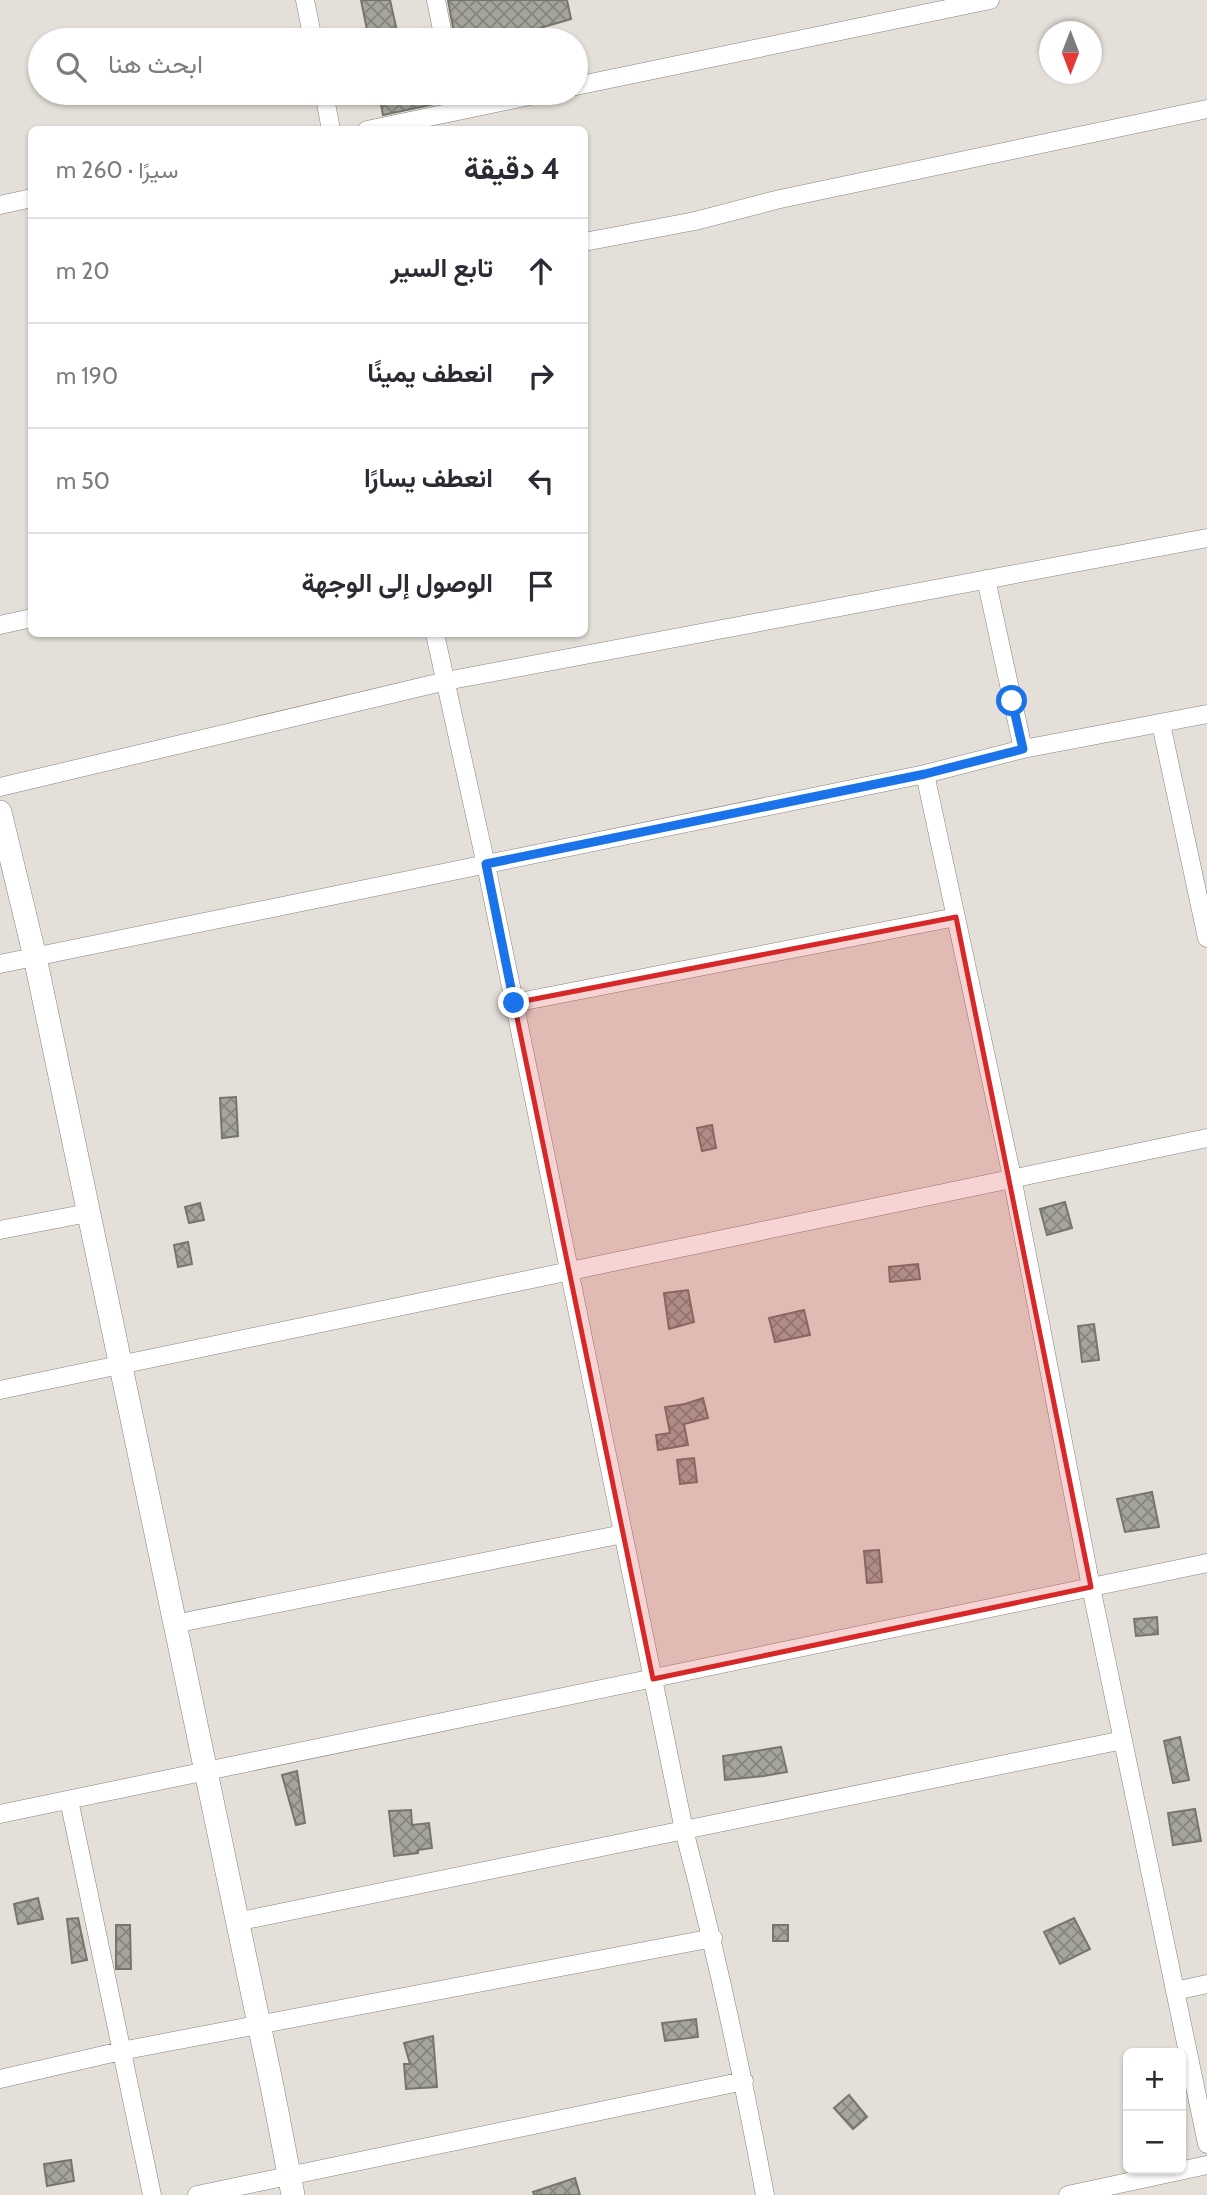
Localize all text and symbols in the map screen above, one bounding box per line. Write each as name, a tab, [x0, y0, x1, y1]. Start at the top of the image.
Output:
north arrow	[1039, 21, 1102, 84]
search box	[28, 28, 588, 105]
icon: search	[52, 48, 90, 86]
text: ابحث هنا	[108, 48, 203, 80]
text: 4 دقيقة	[464, 150, 560, 187]
text: سيرًا · 260 m	[56, 156, 178, 184]
text: تابع السير	[390, 252, 493, 284]
icon: ahead	[522, 252, 560, 290]
text: 20 m	[56, 257, 109, 285]
text: انعطف يمينًا	[367, 357, 493, 389]
icon: right	[522, 357, 560, 395]
text: 190 m	[56, 362, 118, 390]
text: انعطف يسارًا	[364, 462, 493, 494]
icon: left	[522, 462, 560, 500]
text: 50 m	[56, 467, 110, 495]
text: الوصول إلى الوجهة	[302, 567, 493, 599]
icon: arrive	[522, 567, 560, 605]
route start	[996, 685, 1027, 716]
route end	[498, 987, 529, 1018]
map controls	[1123, 2048, 1186, 2174]
button: +	[1123, 2048, 1186, 2111]
button: −	[1123, 2111, 1186, 2174]

